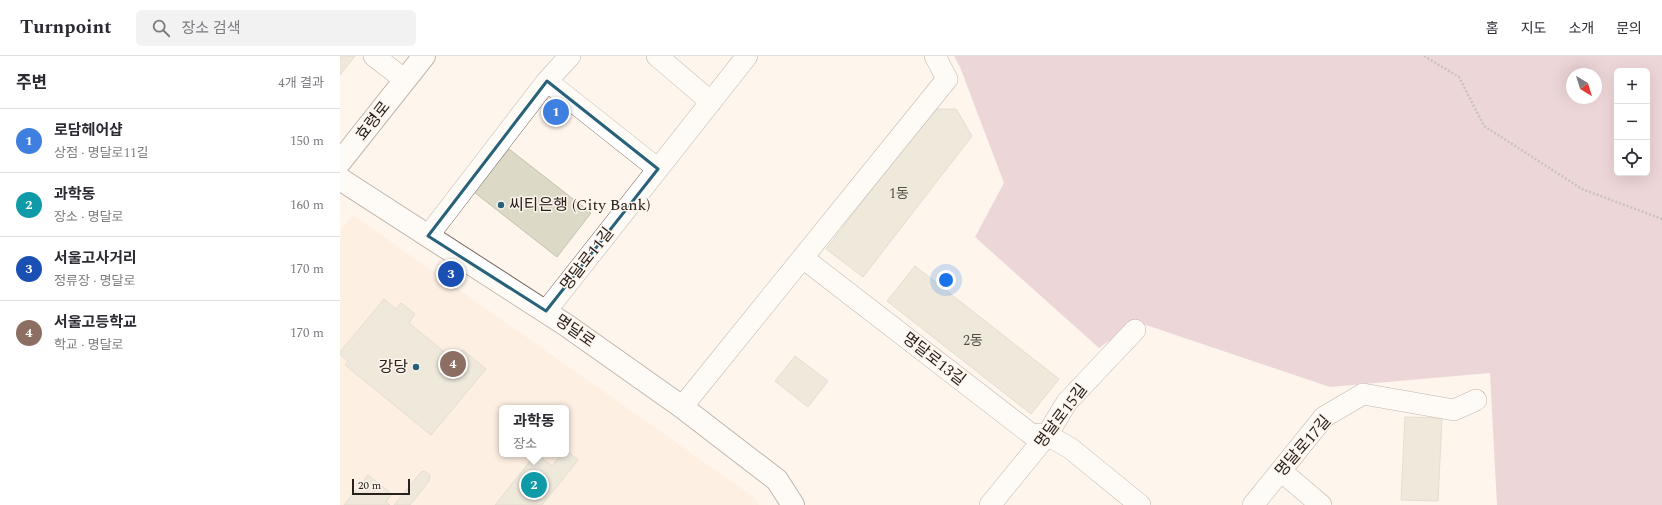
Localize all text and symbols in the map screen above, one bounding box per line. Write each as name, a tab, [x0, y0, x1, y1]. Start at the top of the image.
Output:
search box	[136, 10, 416, 46]
text: Turnpoint	[20, 13, 112, 42]
icon: search	[150, 17, 172, 39]
text: 장소 검색	[182, 17, 240, 40]
text: 홈	[1486, 18, 1499, 39]
text: 지도	[1521, 18, 1546, 39]
text: 소개	[1568, 18, 1594, 39]
text: 문의	[1616, 18, 1642, 39]
north arrow	[1566, 68, 1602, 104]
map controls	[1614, 68, 1650, 176]
button: +	[1614, 68, 1650, 104]
text: 주변	[16, 70, 47, 96]
text: 4개 결과	[278, 73, 324, 93]
street label: 효령로	[350, 96, 396, 146]
pin: 1	[543, 97, 569, 127]
button: −	[1614, 104, 1650, 140]
text: 로담헤어샵	[54, 119, 123, 142]
text: 1	[25, 131, 33, 151]
text: 150 m	[290, 131, 324, 151]
button: locate	[1614, 140, 1650, 176]
text: 상점 · 명달로11길	[54, 143, 149, 163]
text: 과학동	[54, 183, 95, 206]
house number: 1동	[889, 183, 909, 204]
place label: 씨티은행 (City Bank)	[509, 193, 650, 217]
text: 2	[25, 195, 33, 215]
text: 160 m	[290, 195, 324, 215]
marker: 씨티은행 (City Bank)	[496, 200, 506, 210]
text: 장소 · 명달로	[54, 207, 124, 227]
street label: 명달로11길	[554, 222, 620, 296]
text: 서울고사거리	[54, 247, 137, 270]
text: 3	[25, 259, 33, 279]
text: 170 m	[290, 259, 324, 279]
pin: 3	[438, 259, 464, 289]
your location	[936, 270, 956, 290]
text: 정류장 · 명달로	[54, 271, 136, 291]
street label: 명달로	[550, 309, 600, 354]
text: 서울고등학교	[54, 311, 137, 334]
text: 4	[25, 323, 33, 343]
text: 170 m	[290, 323, 324, 343]
street label: 명달로13길	[897, 326, 971, 392]
house number: 2동	[963, 330, 983, 351]
text: 학교 · 명달로	[54, 335, 124, 355]
pin: 4	[440, 349, 466, 379]
place label: 강당	[379, 355, 408, 379]
marker: 강당	[411, 362, 421, 372]
street label: 명달로15길	[1029, 379, 1093, 453]
popup	[499, 405, 569, 457]
text: 과학동	[513, 410, 555, 433]
street label: 명달로17길	[1269, 410, 1337, 482]
text: 장소	[513, 434, 537, 454]
pin: 2	[521, 470, 547, 500]
scale bar	[352, 477, 410, 496]
text: 20 m	[358, 477, 381, 494]

